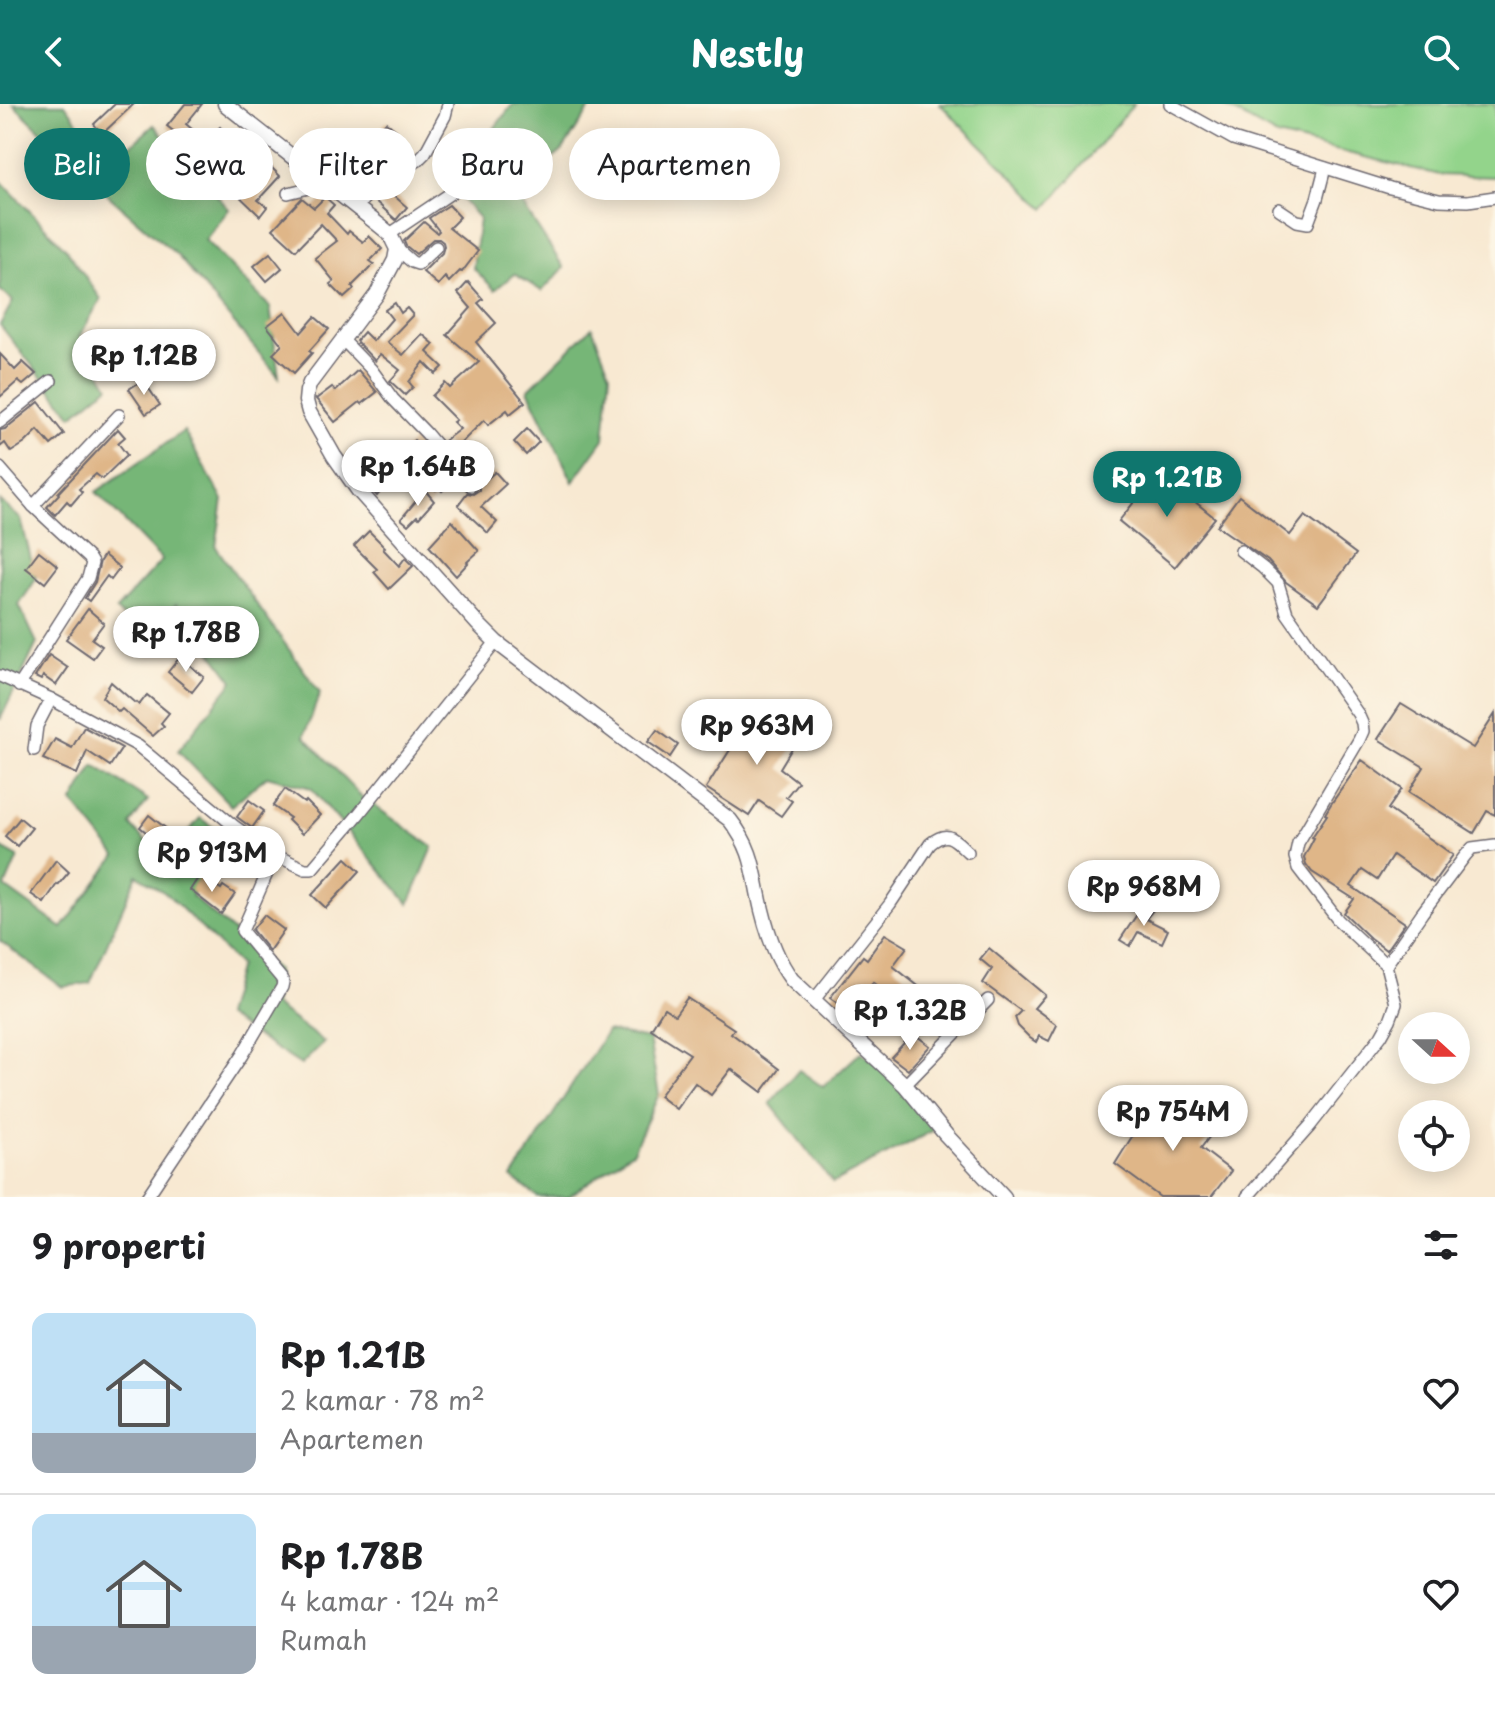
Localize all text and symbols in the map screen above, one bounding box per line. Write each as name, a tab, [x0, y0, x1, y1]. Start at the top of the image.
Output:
text: Nestly	[691, 25, 804, 79]
icon: back	[32, 30, 76, 74]
icon: search	[1419, 30, 1463, 74]
chip: Beli	[24, 128, 130, 200]
chip: Sewa	[146, 128, 273, 200]
chip: Filter	[289, 128, 416, 200]
chip: Baru	[432, 128, 553, 200]
chip: Apartemen	[569, 128, 780, 200]
pin: Rp 1.12B	[61, 329, 227, 397]
text: Rp 1.12B	[90, 335, 198, 374]
pin: Rp 1.64B	[335, 440, 501, 508]
text: Rp 1.64B	[360, 446, 476, 485]
pin: Rp 1.21B	[1084, 451, 1250, 519]
text: Rp 1.21B	[1111, 457, 1223, 496]
pin: Rp 1.78B	[103, 606, 269, 674]
text: Rp 1.78B	[131, 612, 241, 651]
pin: Rp 963M	[683, 699, 831, 767]
text: Rp 963M	[699, 705, 815, 744]
pin: Rp 913M	[138, 826, 286, 894]
text: Rp 913M	[156, 832, 268, 871]
pin: Rp 968M	[1070, 860, 1218, 928]
text: Rp 968M	[1086, 866, 1202, 905]
pin: Rp 1.32B	[827, 984, 993, 1052]
text: Rp 1.32B	[853, 990, 967, 1029]
north arrow	[1398, 1012, 1470, 1084]
map controls	[1398, 1012, 1470, 1172]
pin: Rp 754M	[1099, 1085, 1247, 1153]
text: Rp 754M	[1116, 1091, 1230, 1130]
button: locate	[1398, 1100, 1470, 1172]
text: 9 properti	[32, 1219, 206, 1271]
icon: filters	[1419, 1223, 1463, 1267]
text: Rp 1.21B	[280, 1328, 426, 1380]
icon: home	[96, 1345, 192, 1441]
icon: heart	[1419, 1371, 1463, 1415]
text: 2 kamar · 78 m²	[280, 1380, 485, 1419]
text: Apartemen	[280, 1419, 424, 1458]
text: Rp 1.78B	[280, 1529, 424, 1581]
icon: home	[96, 1546, 192, 1642]
icon: heart	[1419, 1572, 1463, 1616]
text: 4 kamar · 124 m²	[280, 1581, 499, 1620]
text: Rumah	[280, 1620, 367, 1659]

